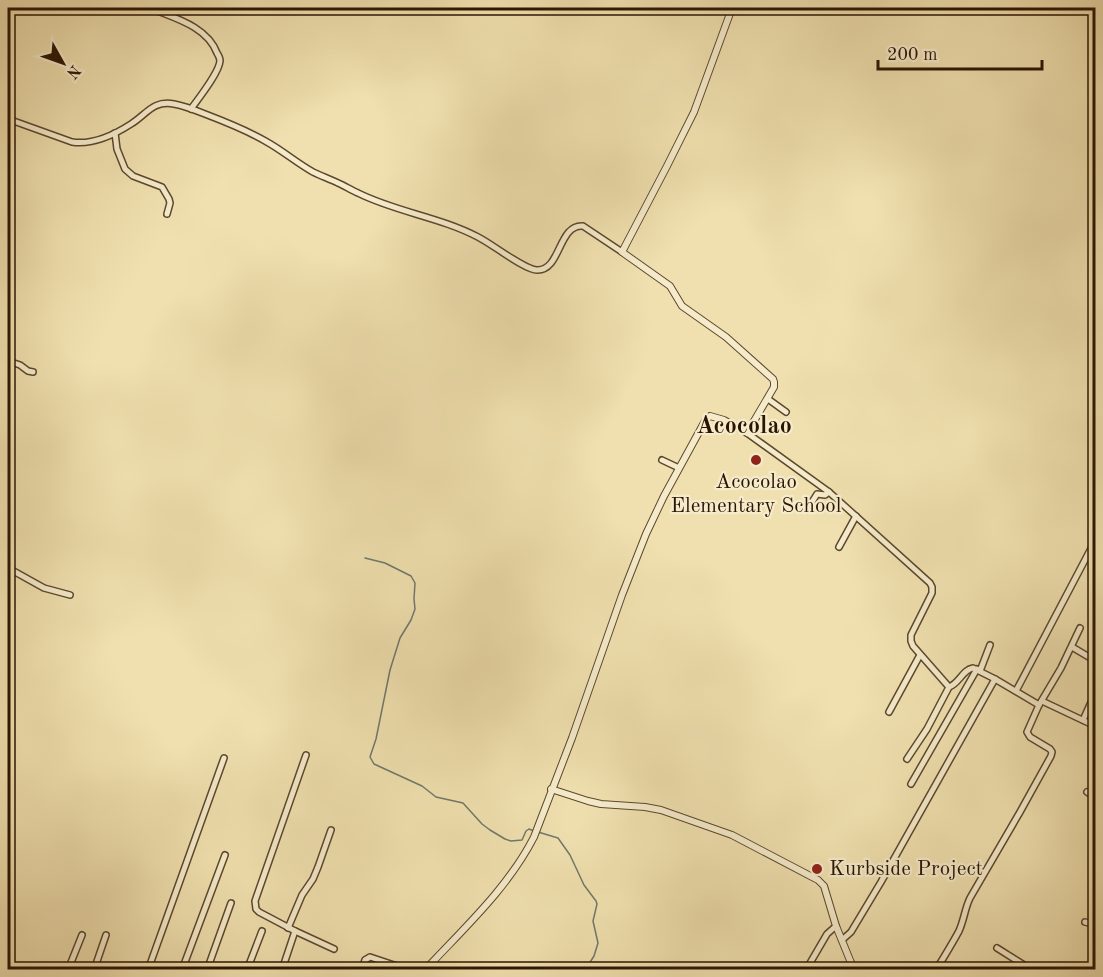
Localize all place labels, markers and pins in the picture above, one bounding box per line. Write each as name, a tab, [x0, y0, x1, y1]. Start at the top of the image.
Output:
marker: Acocolao Elementary School	[749, 453, 763, 467]
place label: Acocolao Elementary School	[671, 472, 842, 517]
place label: Kurbside Project	[829, 859, 983, 880]
marker: Kurbside Project	[810, 862, 824, 876]

